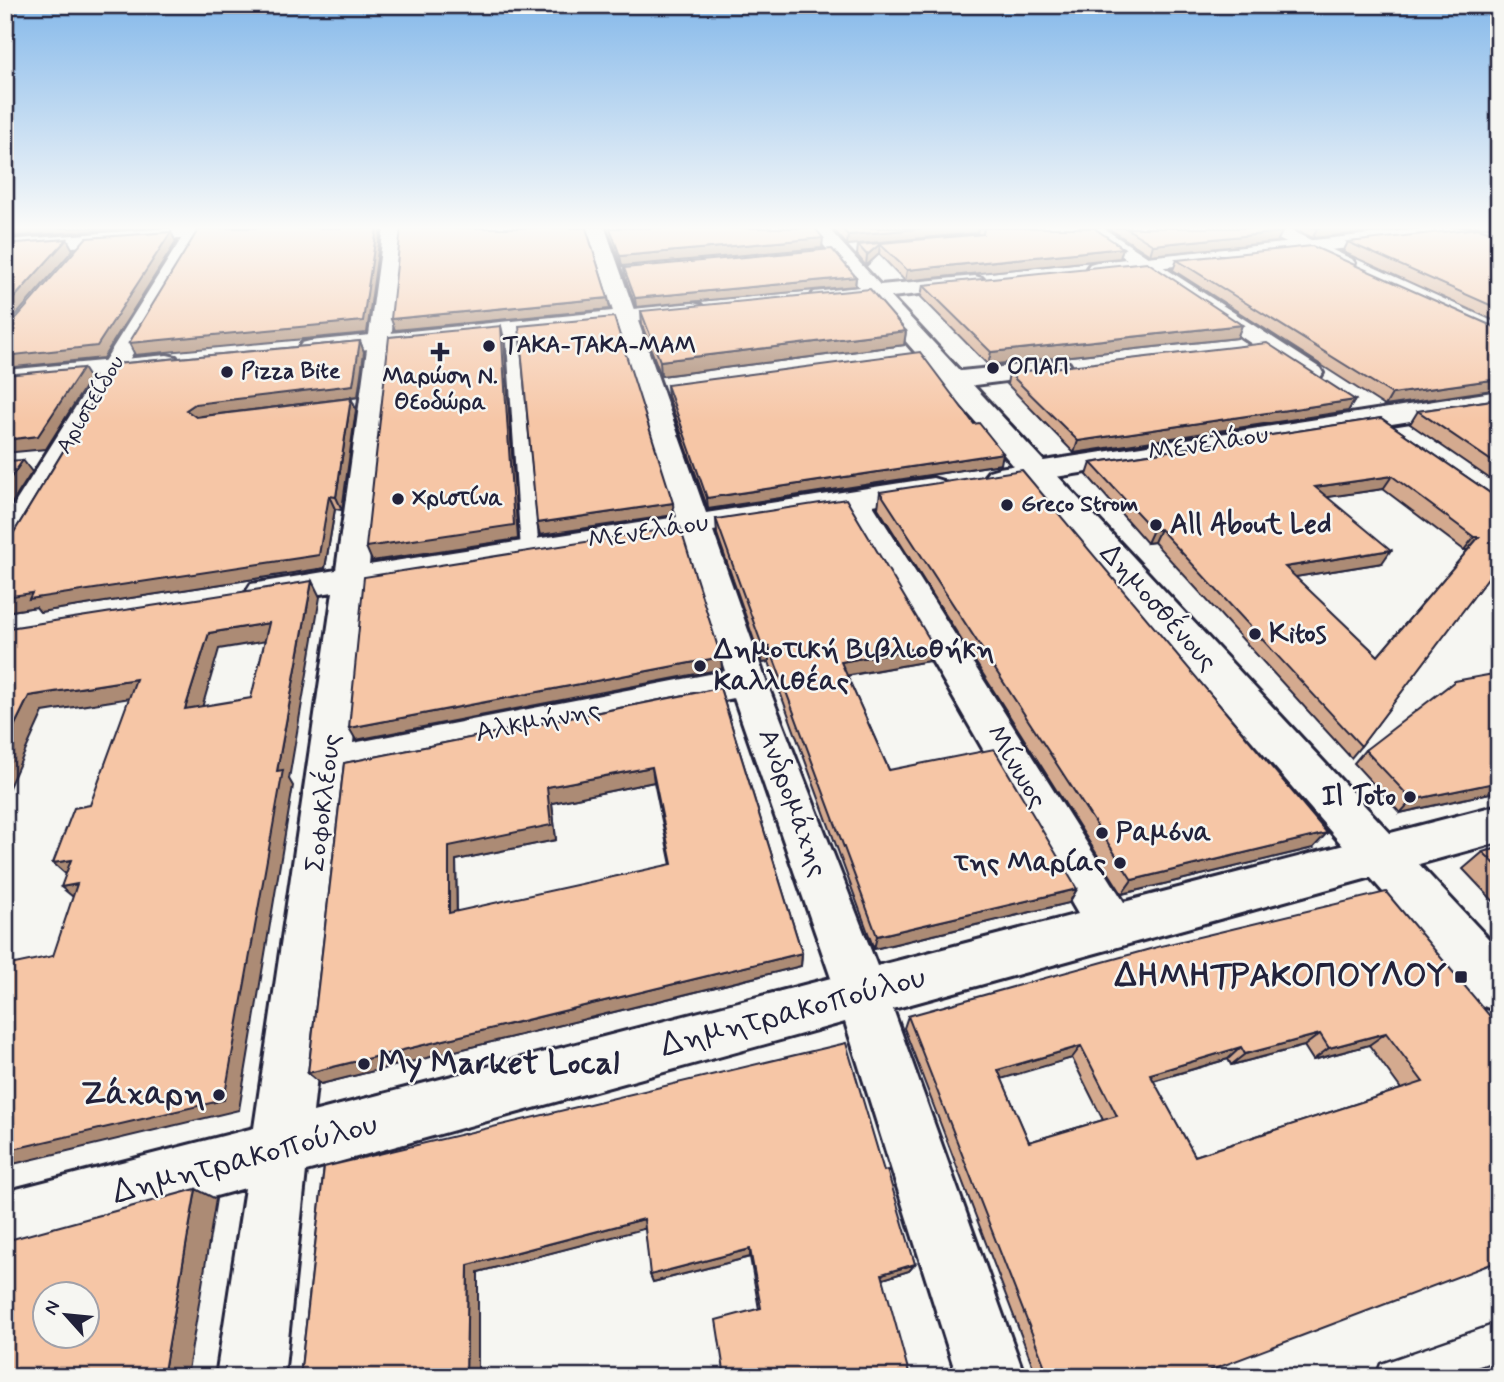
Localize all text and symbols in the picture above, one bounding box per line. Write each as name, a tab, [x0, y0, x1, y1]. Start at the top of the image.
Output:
place label: ΤΑΚΑ-ΤΑΚΑ-ΜΑΜ	[502, 331, 696, 361]
marker: ΤΑΚΑ-ΤΑΚΑ-ΜΑΜ	[481, 338, 497, 354]
marker: Μαρώση Ν. Θεοδώρα	[432, 344, 448, 360]
street label: Αριστείδου	[50, 350, 132, 460]
place label: ΟΠΑΠ	[1007, 353, 1069, 383]
place label: Pizza Bite	[241, 357, 341, 387]
marker: ΟΠΑΠ	[985, 360, 1001, 376]
place label: Μαρώση Ν. Θεοδώρα	[382, 362, 498, 418]
marker: Pizza Bite	[219, 364, 235, 380]
street label: Μενελάου	[1145, 416, 1271, 472]
place label: Χριστίνα	[412, 484, 503, 514]
place label: Greco Strom	[1021, 490, 1138, 520]
marker: Χριστίνα	[390, 491, 406, 507]
marker: Greco Strom	[999, 497, 1015, 513]
street label: Μενελάου	[585, 504, 711, 560]
place label: All About Led	[1170, 507, 1332, 544]
marker: All About Led	[1148, 517, 1164, 533]
street label: Δημοσθένους	[1091, 536, 1225, 680]
place label: Kitos	[1269, 616, 1327, 653]
marker: Kitos	[1247, 626, 1263, 642]
place label: Δημοτική Βιβλιοθήκη Καλλιθέας	[713, 632, 994, 701]
marker: Δημοτική Βιβλιοθήκη Καλλιθέας	[692, 658, 708, 674]
street label: Αλκμήνης	[472, 692, 604, 752]
street label: Μίνωος	[977, 718, 1055, 816]
street label: Ανδρομάχης	[748, 724, 836, 882]
street label: Σοφοκλέους	[297, 732, 351, 874]
place label: Il Toto	[1321, 779, 1396, 816]
marker: Il Toto	[1402, 789, 1418, 805]
place label: Ραμόνα	[1116, 815, 1212, 852]
marker: Ραμόνα	[1094, 825, 1110, 841]
place label: της Μαρίας	[953, 845, 1106, 882]
marker: της Μαρίας	[1112, 855, 1128, 871]
street label: Δημητρακοπούλου	[655, 955, 931, 1069]
place label: ΔΗΜΗΤΡΑΚΟΠΟΥΛΟΥ	[1114, 955, 1447, 999]
marker: ΔΗΜΗΤΡΑΚΟΠΟΥΛΟΥ	[1453, 969, 1469, 985]
place label: My Market Local	[378, 1042, 620, 1086]
marker: My Market Local	[356, 1056, 372, 1072]
place label: Ζάχαρη	[81, 1073, 205, 1117]
marker: Ζάχαρη	[211, 1087, 227, 1103]
street label: Δημητρακοπούλου	[107, 1102, 383, 1216]
north arrow	[32, 1280, 102, 1350]
text: N	[38, 1297, 66, 1319]

